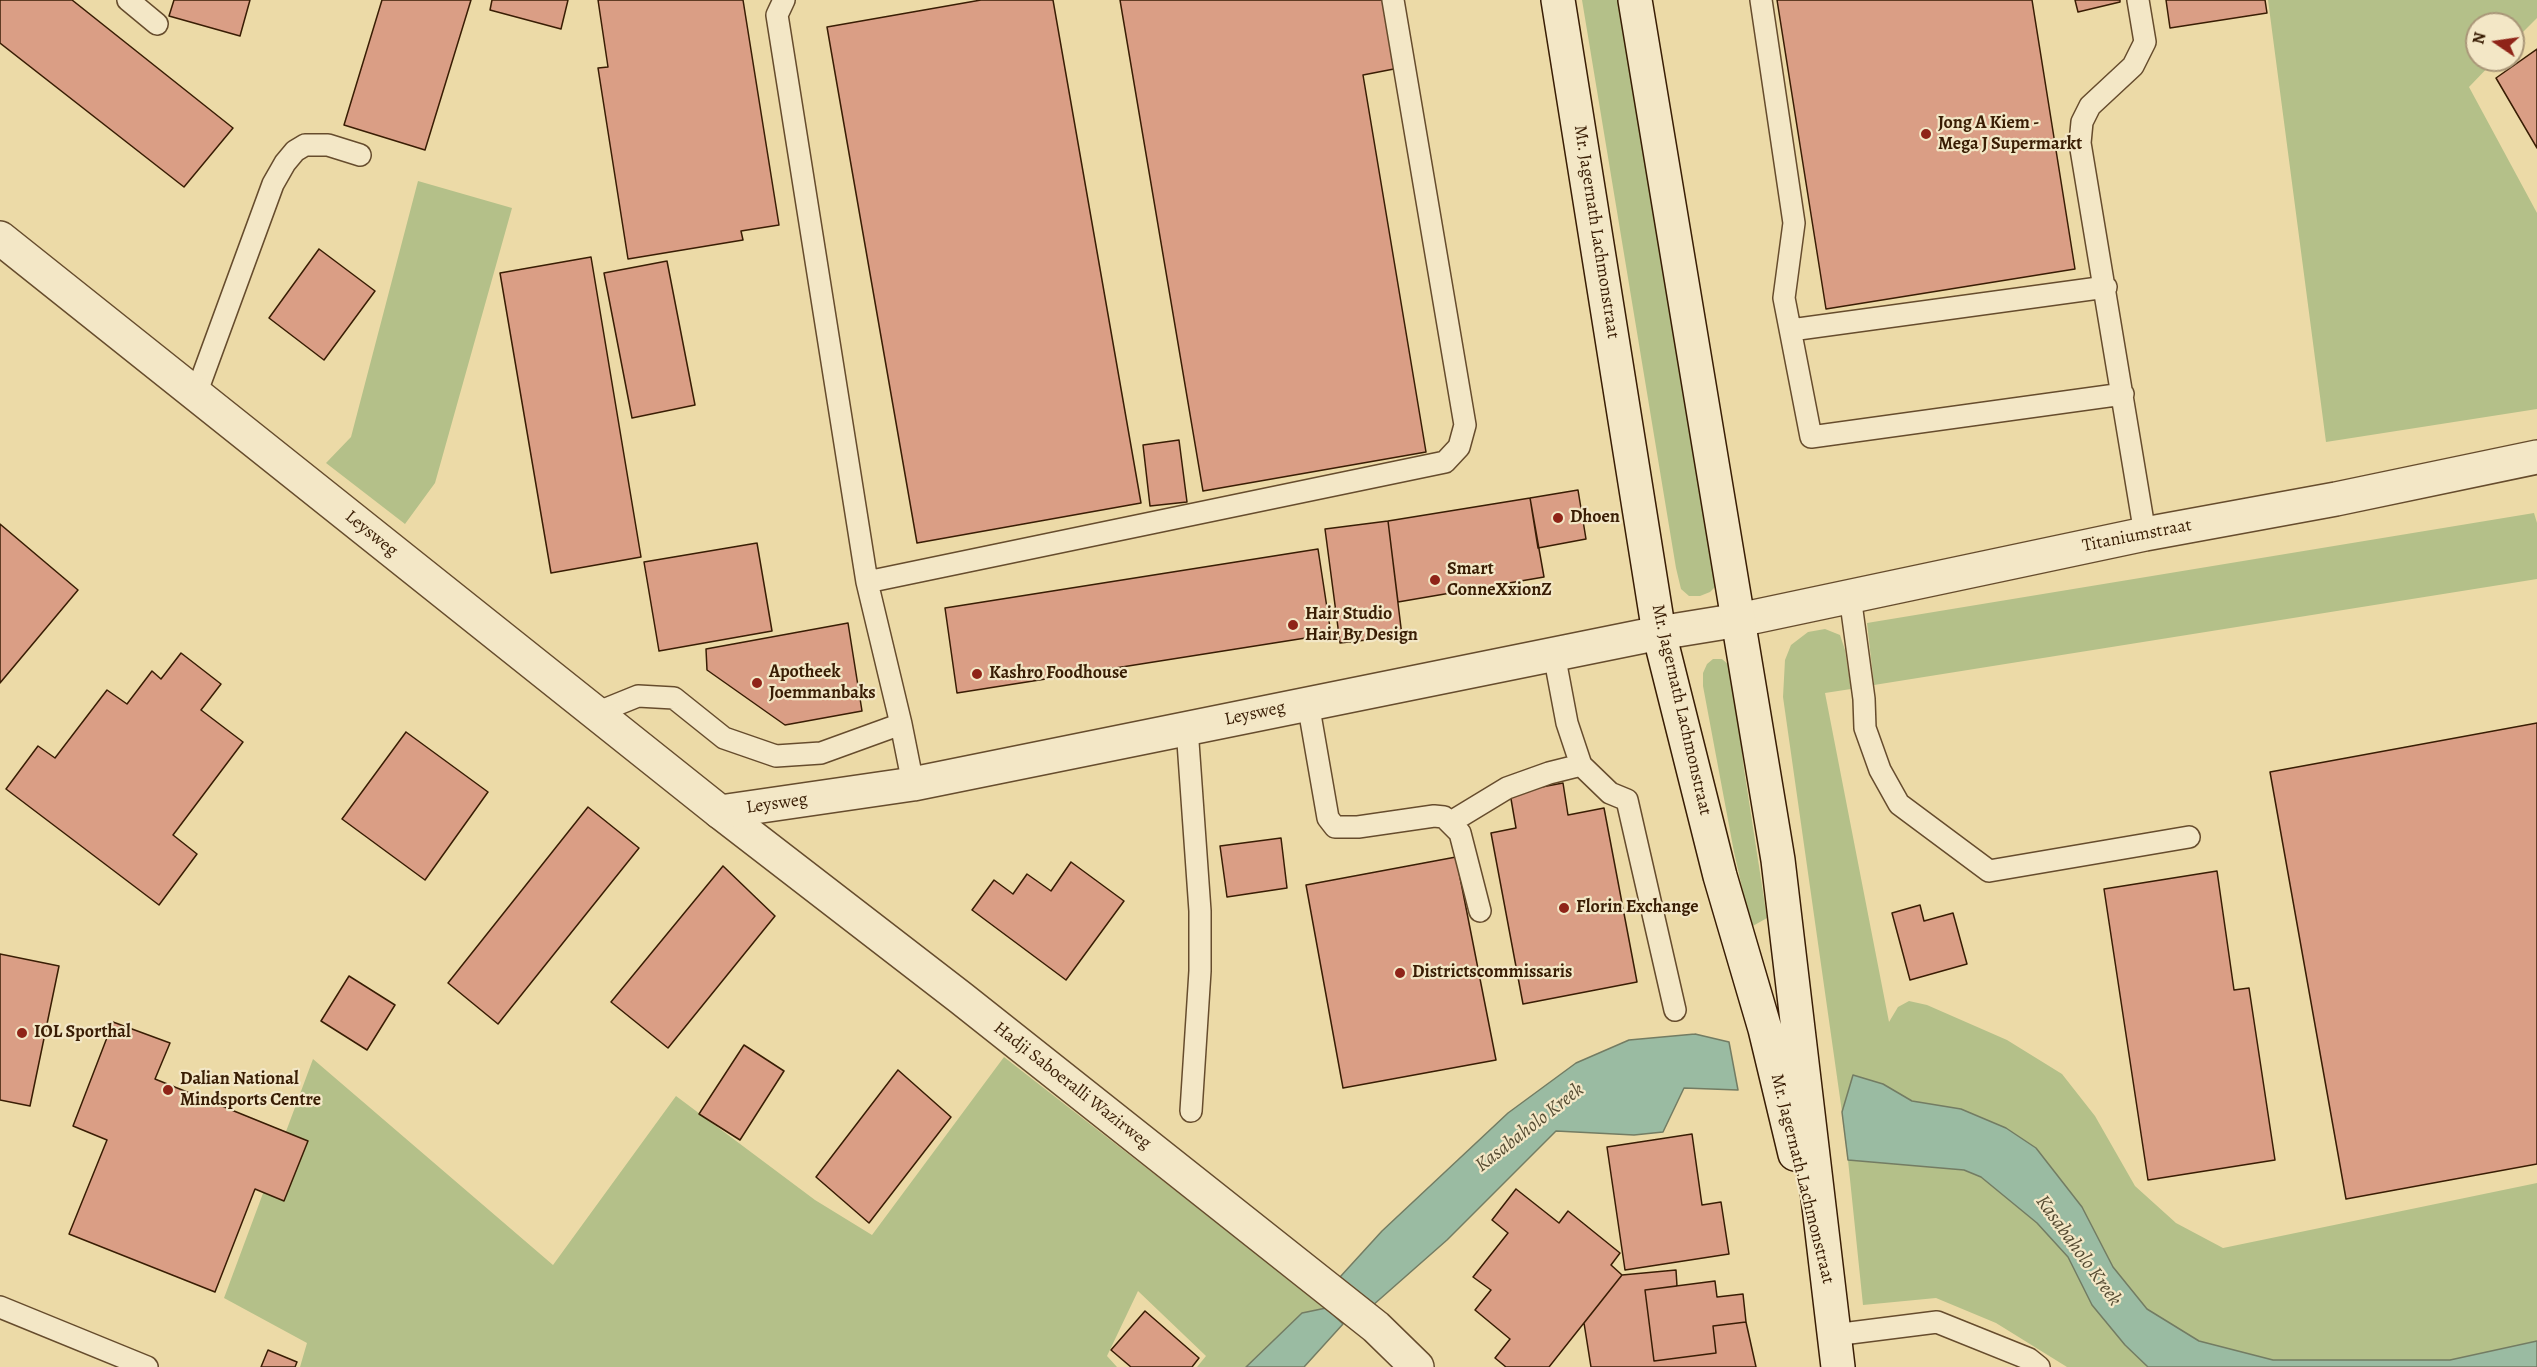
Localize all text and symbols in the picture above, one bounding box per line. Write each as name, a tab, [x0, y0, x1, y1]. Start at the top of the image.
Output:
north arrow	[2465, 12, 2525, 72]
text: N	[2467, 30, 2491, 47]
place label: Jong A Kiem - Mega J Supermarkt	[1938, 113, 2082, 156]
street label: Mr. Jagernath Lachmonstraat	[1568, 124, 1624, 340]
marker: Jong A Kiem - Mega J Supermarkt	[1919, 127, 1933, 141]
street label: Leysweg	[340, 506, 402, 562]
place label: Dhoen	[1570, 507, 1620, 529]
marker: Dhoen	[1551, 511, 1565, 525]
street label: Titaniumstraat	[2080, 515, 2194, 557]
place label: Smart ConneXxionZ	[1447, 559, 1552, 602]
marker: Smart ConneXxionZ	[1428, 573, 1442, 587]
street label: Mr. Jagernath Lachmonstraat	[1646, 602, 1716, 818]
place label: Hair Studio Hair By Design	[1305, 604, 1418, 646]
marker: Hair Studio Hair By Design	[1286, 618, 1300, 632]
place label: Apotheek Joemmanbaks	[769, 662, 876, 704]
place label: Kashro Foodhouse	[989, 663, 1128, 685]
marker: Kashro Foodhouse	[970, 667, 984, 681]
marker: Apotheek Joemmanbaks	[750, 676, 764, 690]
street label: Leysweg	[1223, 697, 1287, 731]
street label: Leysweg	[745, 789, 809, 819]
place label: Florin Exchange	[1576, 897, 1699, 919]
marker: Florin Exchange	[1557, 901, 1571, 915]
place label: Districtscommissaris	[1412, 962, 1572, 984]
marker: Districtscommissaris	[1393, 966, 1407, 980]
street label: Hadji Saboeralli Wazirweg	[989, 1018, 1155, 1154]
place label: IOL Sporthal	[34, 1022, 131, 1044]
marker: IOL Sporthal	[15, 1026, 29, 1040]
place label: Dalian National Mindsports Centre	[180, 1069, 321, 1112]
street label: Mr. Jagernath Lachmonstraat	[1765, 1072, 1839, 1286]
water label: Kasabaholo Kreek	[1471, 1078, 1589, 1178]
marker: Dalian National Mindsports Centre	[161, 1083, 175, 1097]
water label: Kasabaholo Kreek	[2030, 1191, 2126, 1311]

